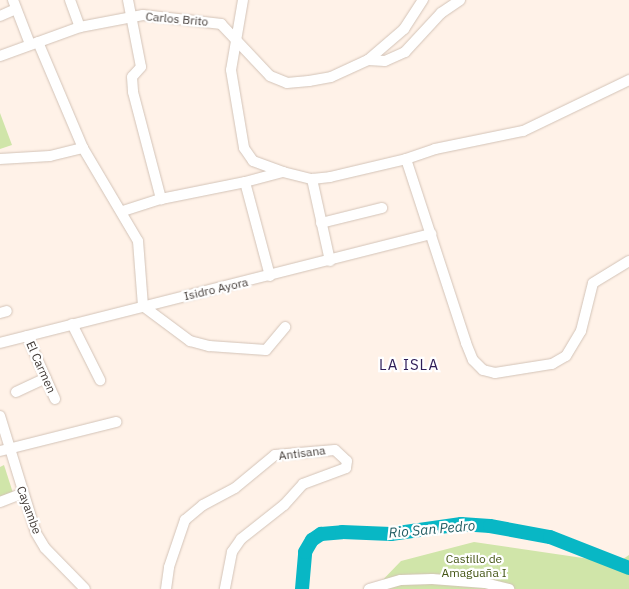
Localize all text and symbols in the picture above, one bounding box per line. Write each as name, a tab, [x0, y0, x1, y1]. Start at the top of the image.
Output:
street label: Carlos Brito	[145, 9, 209, 29]
street label: Isidro Ayora	[183, 275, 249, 303]
street label: El Carmen	[23, 339, 59, 395]
district label: LA ISLA	[378, 356, 440, 374]
street label: Antisana	[278, 443, 326, 463]
street label: Cayambe	[14, 484, 44, 536]
water label: Rio San Pedro	[388, 517, 476, 541]
park label: Castillo de Amaguaña I	[442, 552, 506, 580]

